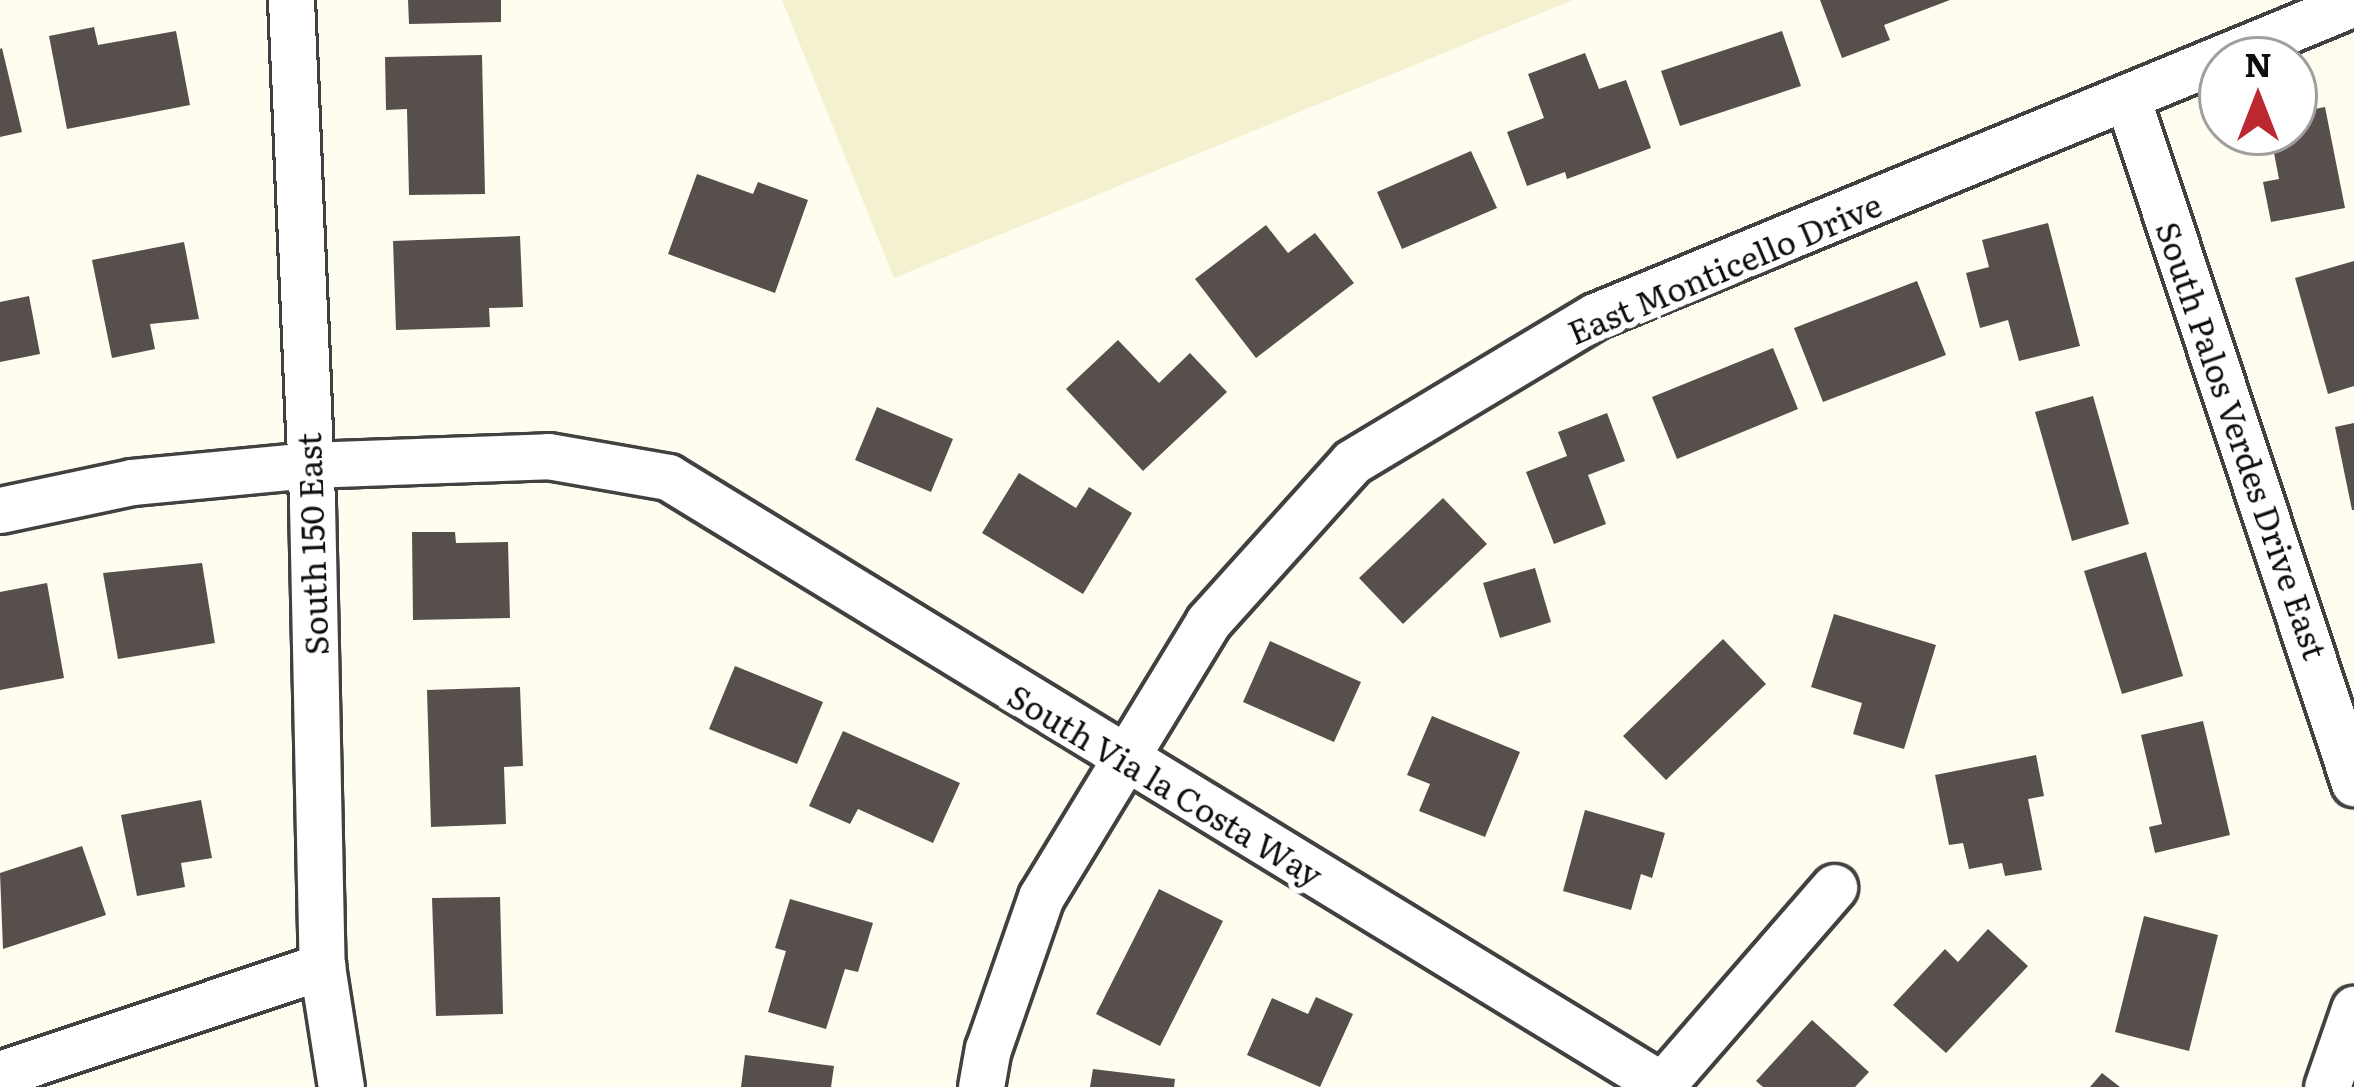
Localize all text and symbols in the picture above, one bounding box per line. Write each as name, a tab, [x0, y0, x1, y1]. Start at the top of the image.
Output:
north arrow	[2198, 36, 2318, 156]
text: N	[2244, 38, 2272, 87]
street label: East Monticello Drive	[1561, 183, 1887, 351]
street label: South Palos Verdes Drive East	[2149, 216, 2337, 664]
street label: South 150 East	[287, 432, 335, 656]
street label: South Via la Costa Way	[1002, 674, 1330, 894]

